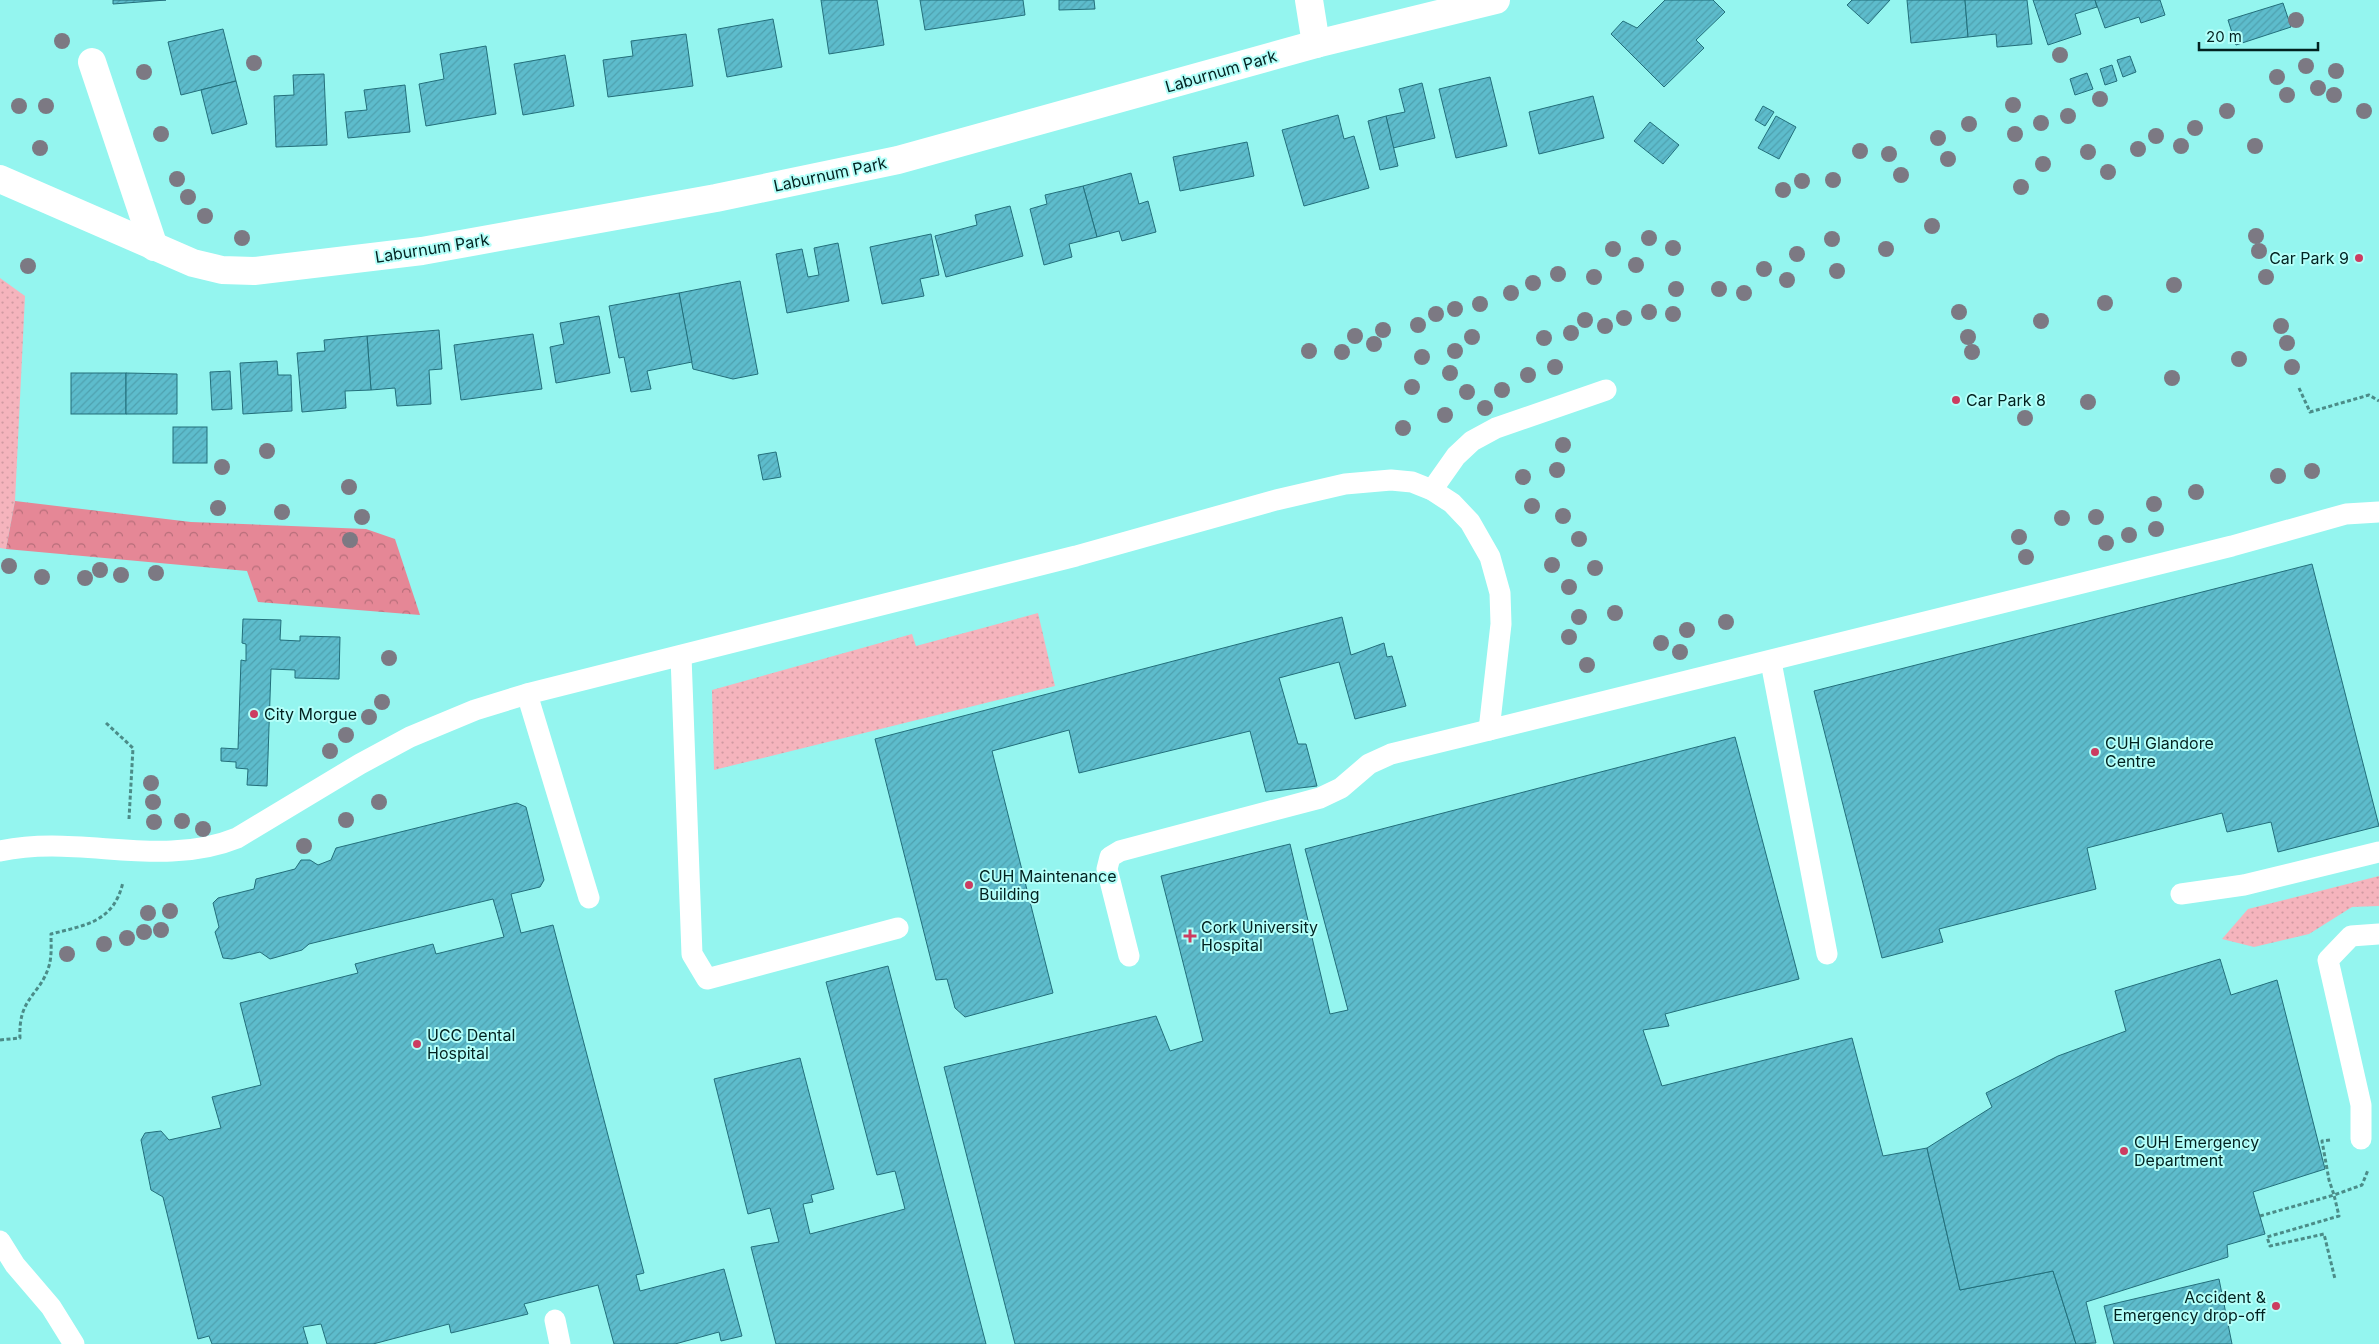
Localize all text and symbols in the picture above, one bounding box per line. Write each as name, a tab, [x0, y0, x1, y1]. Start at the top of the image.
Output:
scale bar	[2199, 20, 2318, 52]
text: 20 m	[2206, 27, 2242, 46]
street label: Laburnum Park	[1163, 45, 1279, 96]
street label: Laburnum Park	[772, 152, 889, 196]
street label: Laburnum Park	[374, 229, 491, 267]
place label: Car Park 9	[2269, 248, 2349, 268]
marker: Car Park 9	[2353, 252, 2365, 264]
place label: Car Park 8	[1966, 390, 2046, 410]
marker: Car Park 8	[1950, 394, 1962, 406]
place label: City Morgue	[264, 704, 357, 724]
marker: City Morgue	[248, 708, 260, 720]
place label: CUH Glandore Centre	[2105, 733, 2214, 771]
marker: CUH Glandore Centre	[2089, 746, 2101, 758]
place label: CUH Maintenance Building	[979, 866, 1117, 904]
marker: CUH Maintenance Building	[963, 879, 975, 891]
place label: Cork University Hospital	[1201, 917, 1318, 955]
marker: Cork University Hospital	[1183, 929, 1197, 943]
place label: UCC Dental Hospital	[427, 1025, 515, 1063]
marker: UCC Dental Hospital	[411, 1038, 423, 1050]
place label: CUH Emergency Department	[2134, 1132, 2259, 1170]
marker: CUH Emergency Department	[2118, 1145, 2130, 1157]
place label: Accident & Emergency drop-off	[2113, 1287, 2267, 1325]
marker: Accident & Emergency drop-off	[2270, 1300, 2282, 1312]

